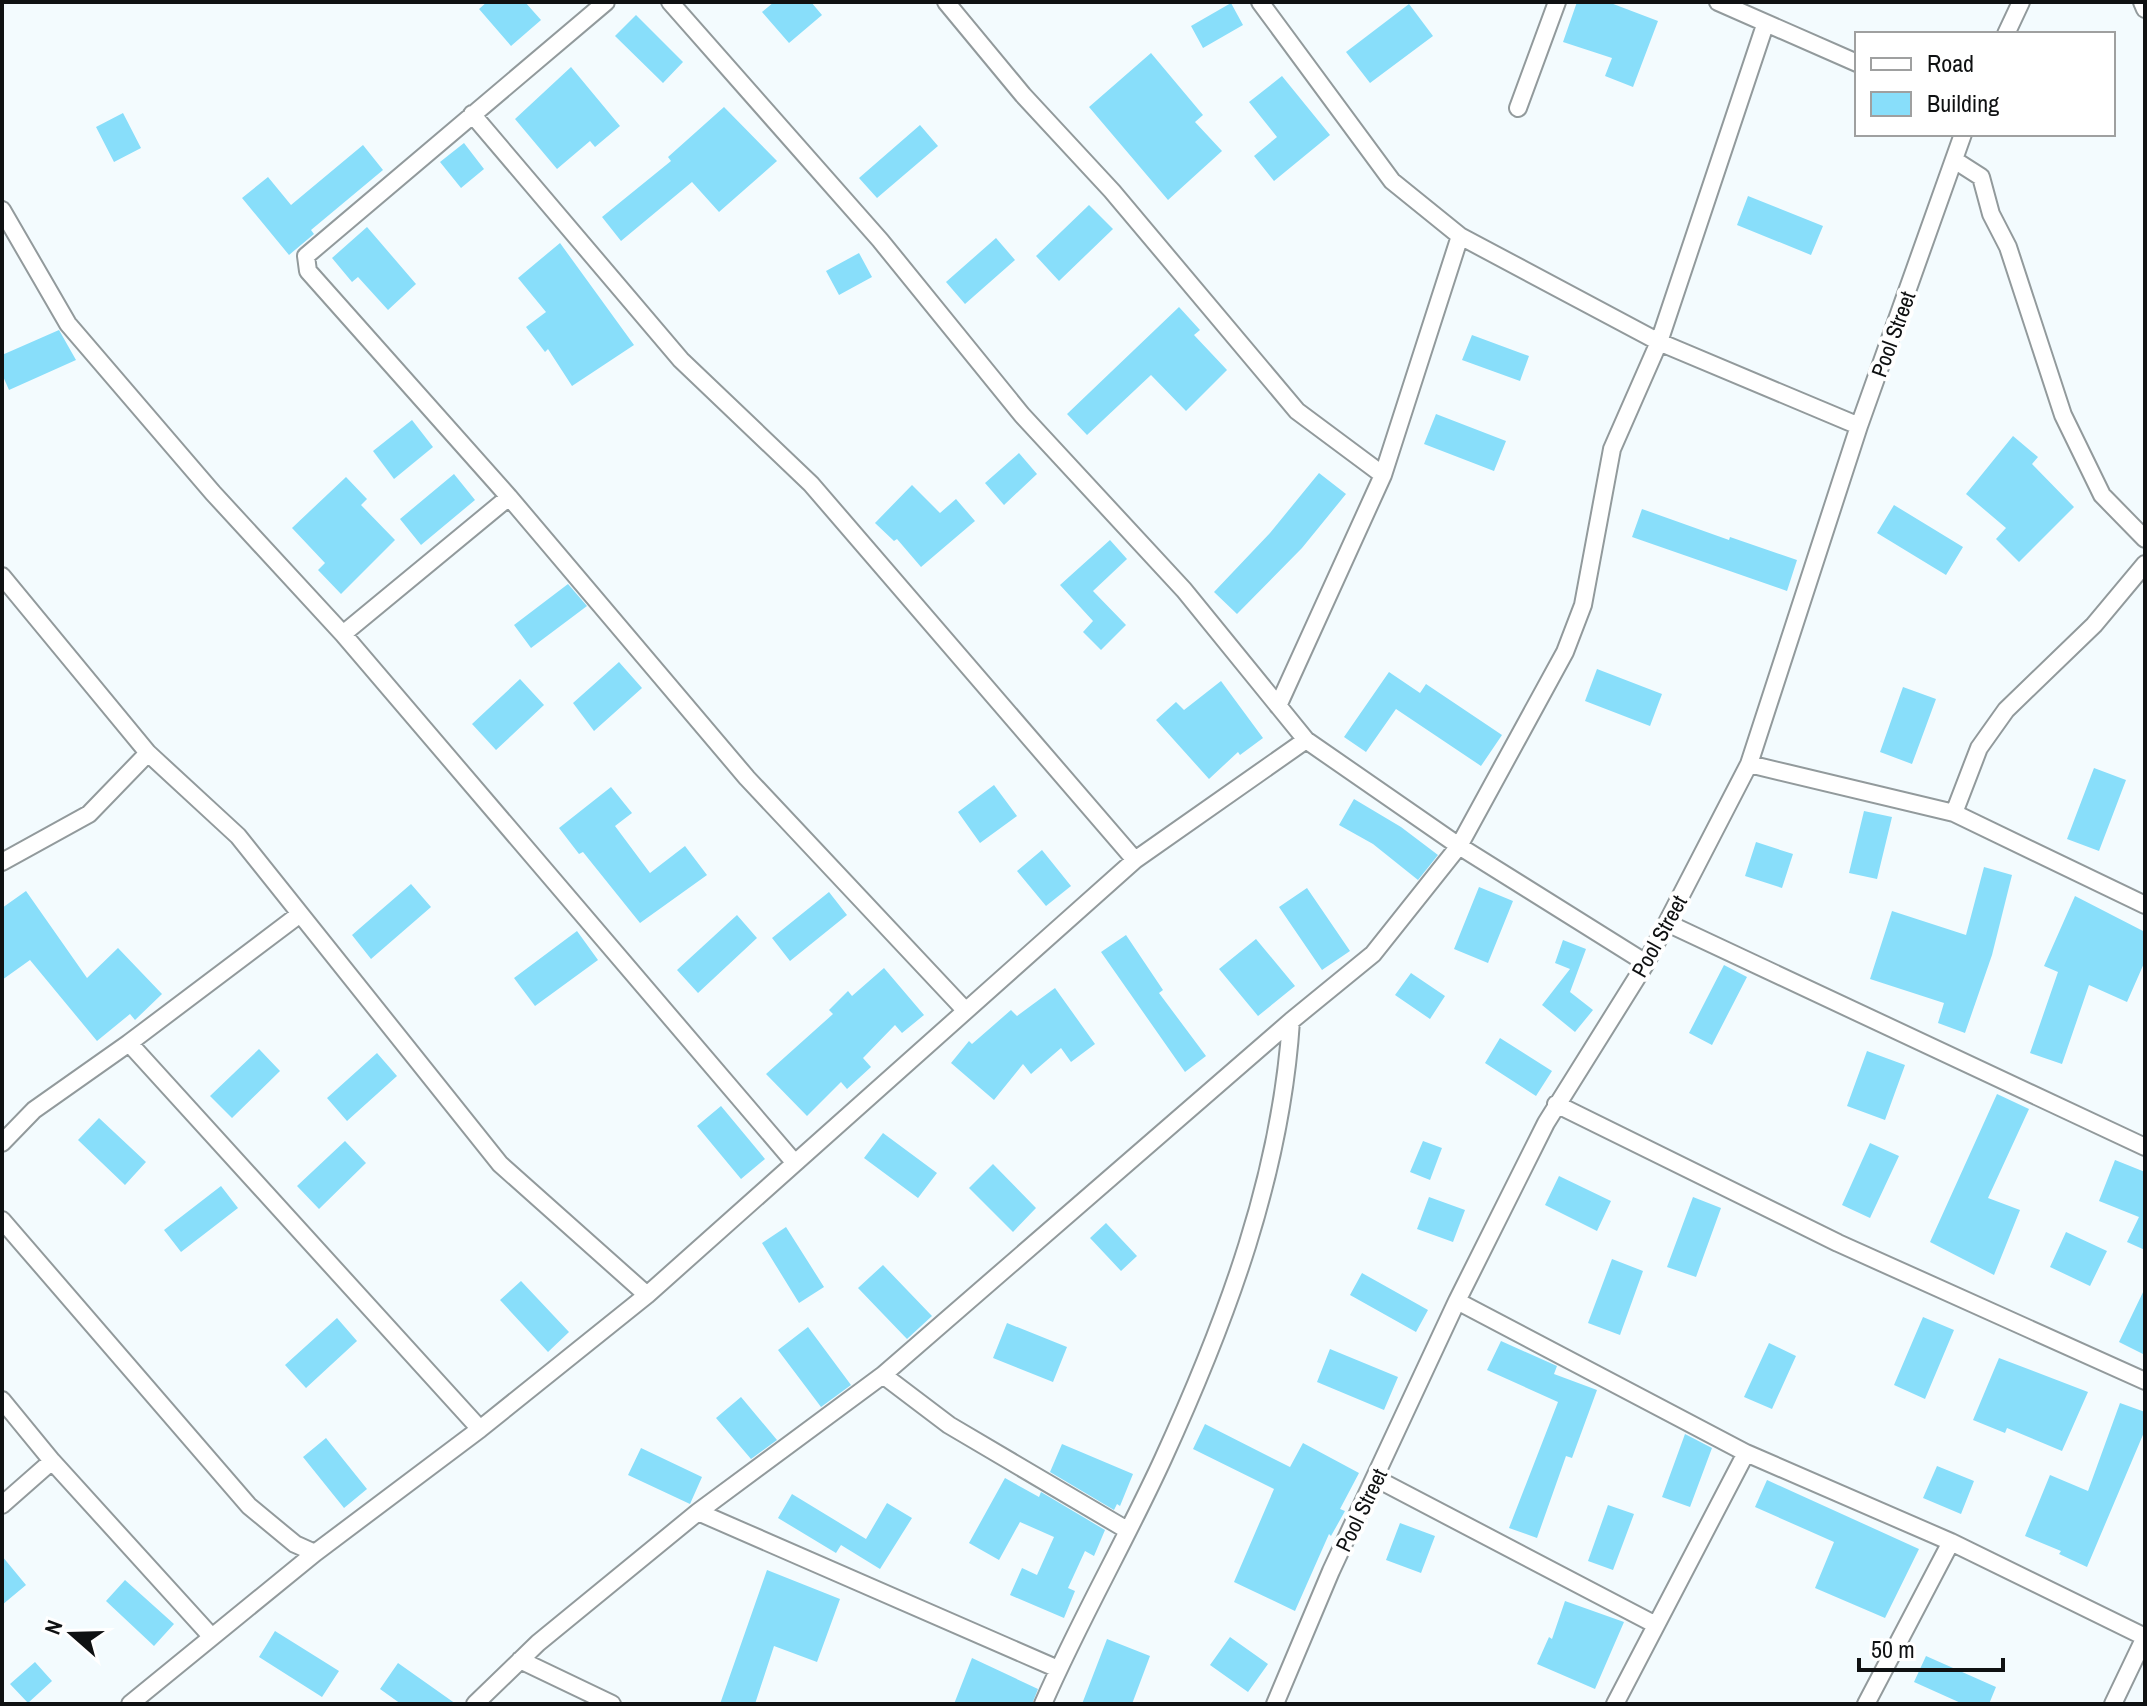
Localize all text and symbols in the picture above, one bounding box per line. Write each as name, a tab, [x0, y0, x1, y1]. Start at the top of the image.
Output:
legend	[1855, 32, 2115, 136]
text: Road	[1927, 47, 1974, 79]
text: Building	[1927, 87, 1999, 119]
street label: Pool Street	[1864, 287, 1922, 381]
street label: Pool Street	[1624, 890, 1694, 982]
street label: Pool Street	[1328, 1463, 1394, 1557]
north arrow	[32, 1594, 112, 1674]
text: N	[37, 1616, 70, 1638]
scale bar	[1859, 1622, 2003, 1672]
text: 50 m	[1871, 1633, 1915, 1665]

